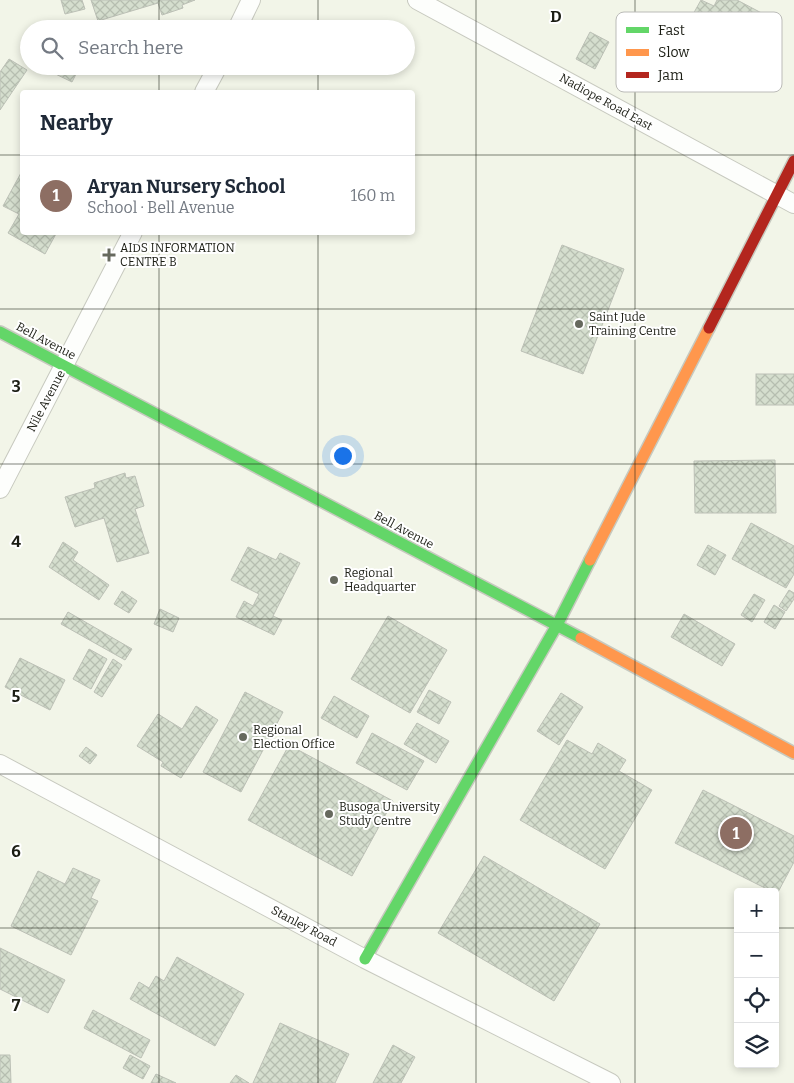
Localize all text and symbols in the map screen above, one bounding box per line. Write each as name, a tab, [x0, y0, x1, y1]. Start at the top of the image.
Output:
text: D	[550, 7, 562, 26]
legend	[616, 12, 782, 92]
search box	[20, 20, 415, 75]
text: Fast	[658, 22, 685, 39]
icon: search	[38, 34, 66, 62]
text: Search here	[78, 36, 183, 59]
text: Slow	[658, 44, 690, 61]
text: Jam	[657, 67, 684, 84]
street label: Nadiope Road East	[557, 71, 655, 134]
text: Nearby	[40, 110, 113, 136]
text: Aryan Nursery School	[87, 175, 285, 198]
text: 1	[53, 186, 59, 205]
text: 160 m	[350, 186, 395, 205]
text: School · Bell Avenue	[87, 198, 235, 217]
place label: AIDS INFORMATION CENTRE B	[120, 241, 235, 269]
marker: AIDS INFORMATION CENTRE B	[102, 248, 116, 262]
place label: Saint Jude Training Centre	[589, 310, 676, 338]
marker: Saint Jude Training Centre	[573, 318, 585, 330]
street label: Bell Avenue	[14, 319, 78, 363]
street label: Nile Avenue	[24, 368, 68, 434]
text: 3	[11, 377, 21, 396]
your location	[330, 443, 356, 469]
street label: Bell Avenue	[372, 508, 436, 552]
text: 4	[11, 532, 21, 551]
place label: Regional Headquarter	[344, 566, 417, 594]
marker: Regional Headquarter	[328, 574, 340, 586]
text: 5	[12, 687, 21, 706]
place label: Regional Election Office	[253, 723, 335, 751]
marker: Regional Election Office	[237, 731, 249, 743]
place label: Busoga University Study Centre	[339, 800, 440, 828]
marker: Busoga University Study Centre	[323, 808, 335, 820]
pin: 1	[720, 814, 752, 852]
text: 6	[11, 842, 21, 861]
map controls	[734, 888, 779, 1068]
button: +	[734, 888, 779, 933]
street label: Stanley Road	[269, 903, 339, 949]
button: −	[734, 933, 779, 978]
button: locate	[734, 978, 779, 1023]
text: 7	[12, 996, 21, 1015]
button: layers	[734, 1023, 779, 1068]

